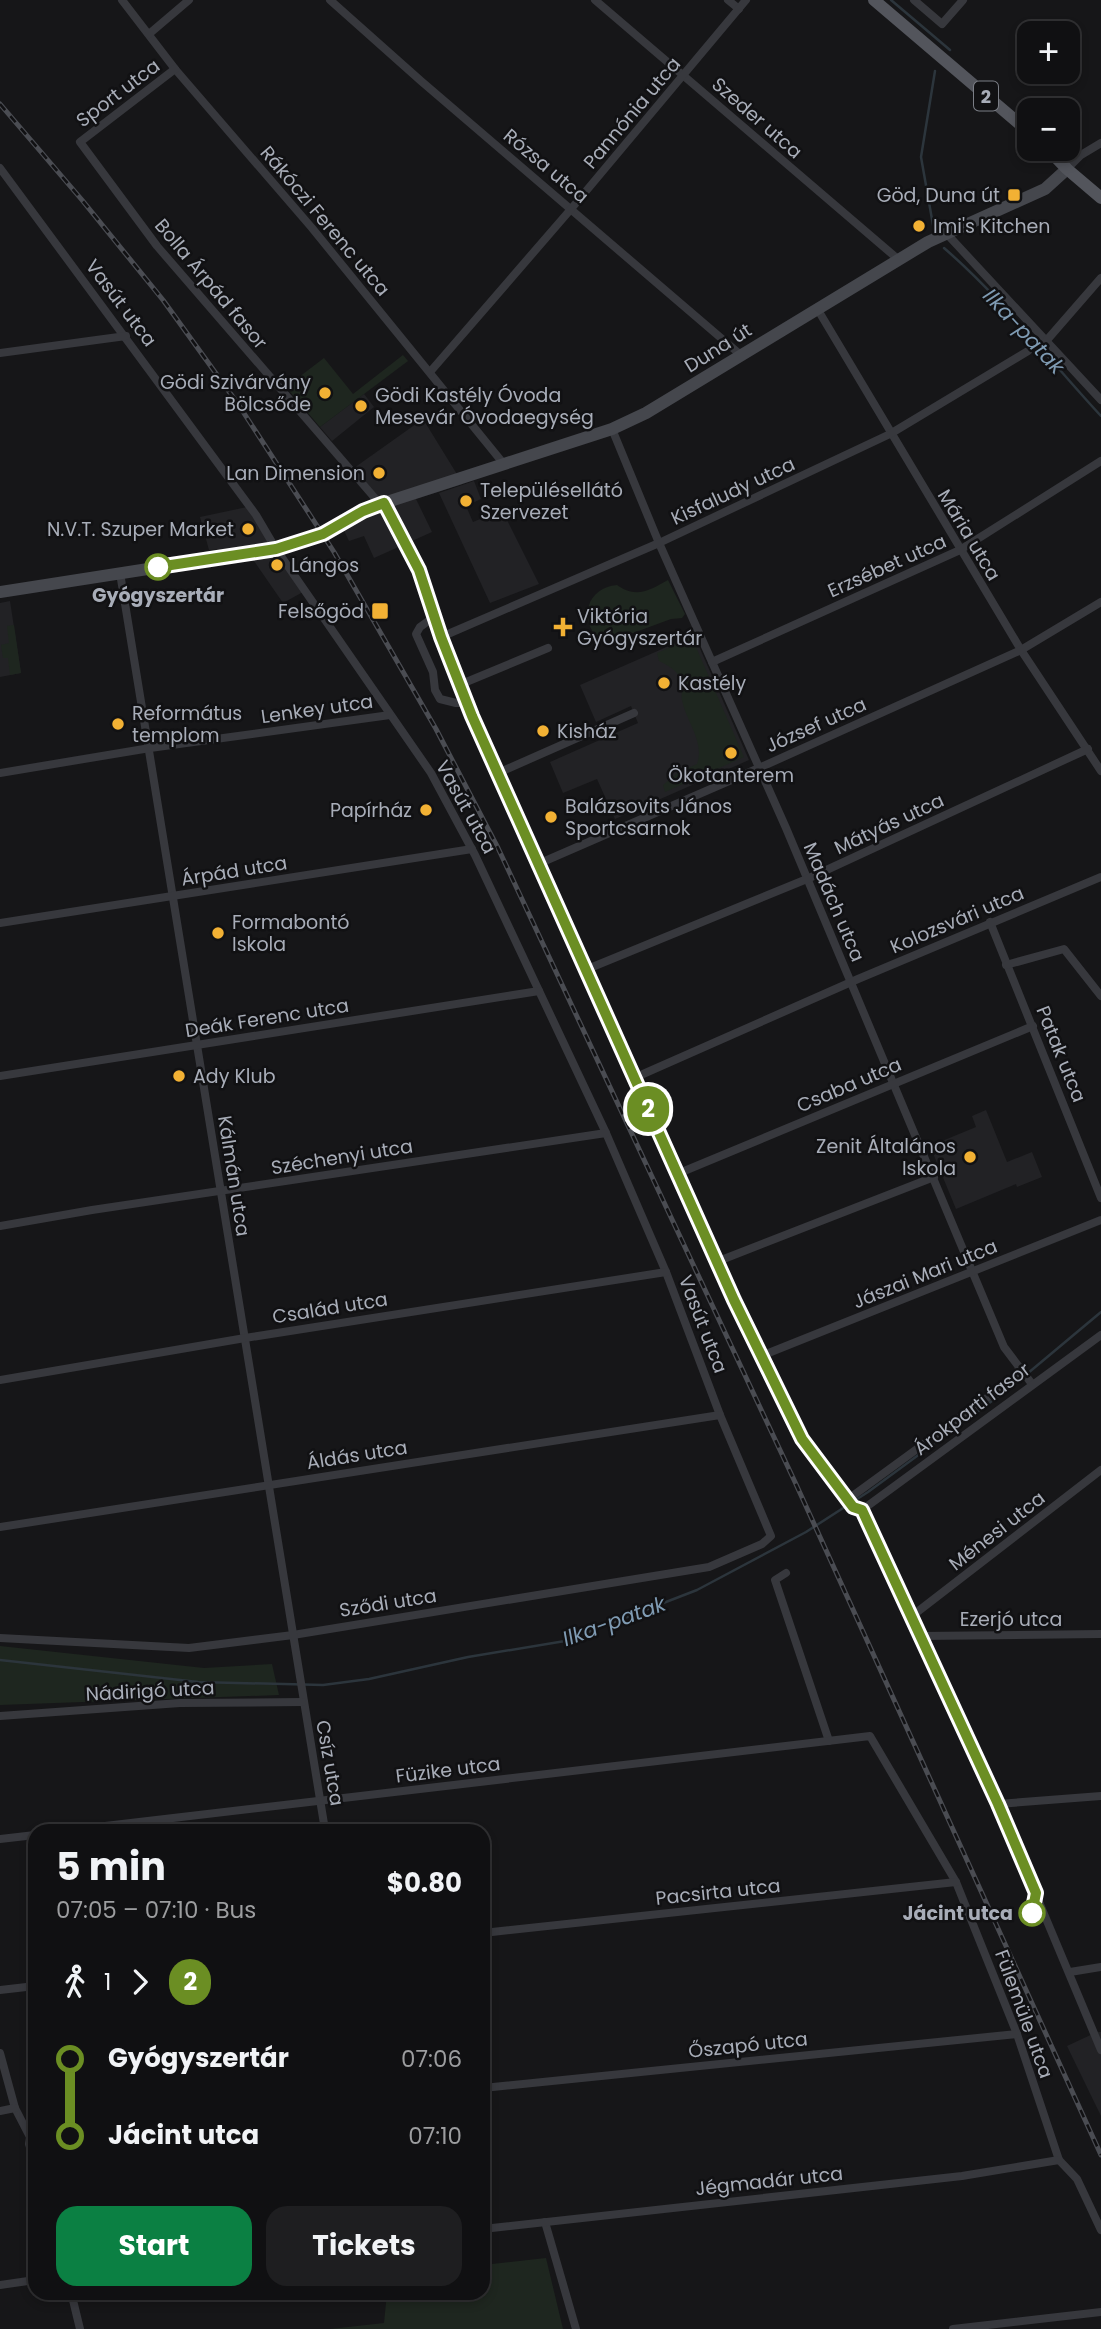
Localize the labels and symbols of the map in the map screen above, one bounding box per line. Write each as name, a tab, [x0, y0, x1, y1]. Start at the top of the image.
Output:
street label: Pannónia utca	[577, 51, 687, 175]
street label: Sport utca	[70, 53, 166, 133]
street label: Szeder utca	[706, 71, 808, 165]
road number: 2	[974, 82, 998, 110]
street label: Rózsa utca	[498, 122, 594, 210]
street label: Rákóczi Ferenc utca	[254, 140, 396, 302]
place label: Göd, Duna út	[877, 182, 1000, 209]
marker: Göd, Duna út	[1006, 187, 1022, 203]
street label: Bolla Árpád fasor	[148, 213, 274, 355]
place label: Imi's Kitchen	[933, 213, 1051, 240]
marker: Imi's Kitchen	[911, 218, 927, 234]
street label: Vasút utca	[79, 254, 163, 352]
water label: Ilka-patak	[977, 282, 1072, 381]
street label: Duna út	[679, 317, 757, 379]
place label: Gödi Szivárvány Bölcsőde	[160, 369, 311, 418]
place label: Gödi Kastély Óvoda Mesevár Óvodaegység	[375, 382, 594, 431]
marker: Gödi Szivárvány Bölcsőde	[317, 385, 333, 401]
marker: Gödi Kastély Óvoda Mesevár Óvodaegység	[353, 398, 369, 414]
street label: Kisfaludy utca	[667, 450, 799, 532]
place label: Lan Dimension	[226, 460, 365, 487]
marker: Lan Dimension	[371, 465, 387, 481]
place label: Településellátó Szervezet	[480, 477, 623, 526]
street label: Mária utca	[931, 484, 1007, 586]
marker: Településellátó Szervezet	[458, 493, 474, 509]
place label: N.V.T. Szuper Market	[47, 516, 234, 543]
marker: N.V.T. Szuper Market	[240, 521, 256, 537]
street label: Erzsébet utca	[823, 528, 951, 604]
place label: Lángos	[291, 552, 359, 579]
marker: Gyógyszertár	[145, 554, 171, 580]
marker: Lángos	[269, 557, 285, 573]
place label: Gyógyszertár	[92, 582, 224, 609]
place label: Felsőgöd	[278, 598, 364, 625]
marker: Felsőgöd	[370, 601, 390, 621]
place label: Viktória Gyógyszertár	[577, 603, 702, 652]
marker: Viktória Gyógyszertár	[555, 619, 571, 635]
place label: Kastély	[678, 670, 747, 697]
marker: Kastély	[656, 675, 672, 691]
street label: Lenkey utca	[259, 688, 375, 730]
street label: József utca	[761, 691, 871, 759]
place label: Református templom	[132, 700, 242, 749]
marker: Református templom	[110, 716, 126, 732]
place label: Kisház	[557, 718, 617, 745]
marker: Kisház	[535, 723, 551, 739]
marker: Ökotanterem	[723, 745, 739, 761]
street label: Vasút utca	[429, 755, 503, 859]
place label: Ökotanterem	[668, 762, 794, 789]
street label: Mátyás utca	[830, 787, 948, 861]
place label: Balázsovits János Sportcsarnok	[565, 793, 732, 842]
place label: Papírház	[330, 797, 412, 824]
marker: Papírház	[418, 802, 434, 818]
marker: Balázsovits János Sportcsarnok	[543, 809, 559, 825]
street label: Madách utca	[797, 838, 871, 966]
street label: Árpád utca	[179, 849, 289, 893]
street label: Kolozsvári utca	[886, 880, 1028, 960]
place label: Formabontó Iskola	[232, 909, 349, 958]
marker: Formabontó Iskola	[210, 925, 226, 941]
street label: Deák Ferenc utca	[183, 992, 351, 1044]
street label: Patak utca	[1029, 1002, 1093, 1106]
street label: Csaba utca	[792, 1051, 906, 1119]
place label: Ady Klub	[193, 1063, 276, 1090]
marker: Ady Klub	[171, 1068, 187, 1084]
line badge: 2	[625, 1086, 671, 1132]
street label: Kálmán utca	[211, 1114, 257, 1238]
street label: Széchenyi utca	[269, 1132, 415, 1182]
place label: Zenit Általános Iskola	[816, 1133, 956, 1182]
marker: Zenit Általános Iskola	[962, 1149, 978, 1165]
street label: Jászai Mari utca	[849, 1233, 1001, 1315]
street label: Vasút utca	[672, 1271, 734, 1377]
street label: Család utca	[270, 1286, 390, 1330]
street label: Árokparti fasor	[908, 1356, 1036, 1462]
street label: Áldás utca	[305, 1434, 409, 1476]
street label: Ménesi utca	[943, 1485, 1051, 1577]
street label: Sződi utca	[337, 1582, 439, 1624]
water label: Ilka-patak	[558, 1589, 671, 1653]
street label: Ezerjó utca	[960, 1606, 1062, 1633]
street label: Nádirigó utca	[85, 1674, 215, 1708]
street label: Csíz utca	[309, 1718, 351, 1808]
street label: Füzike utca	[394, 1750, 502, 1790]
street label: Pacsirta utca	[654, 1872, 782, 1912]
place label: Jácint utca	[903, 1900, 1013, 1927]
marker: Jácint utca	[1019, 1900, 1045, 1926]
street label: Fülemüle utca	[988, 1946, 1060, 2082]
street label: Őszapó utca	[687, 2025, 809, 2065]
street label: Jégmadár utca	[694, 2160, 844, 2202]

